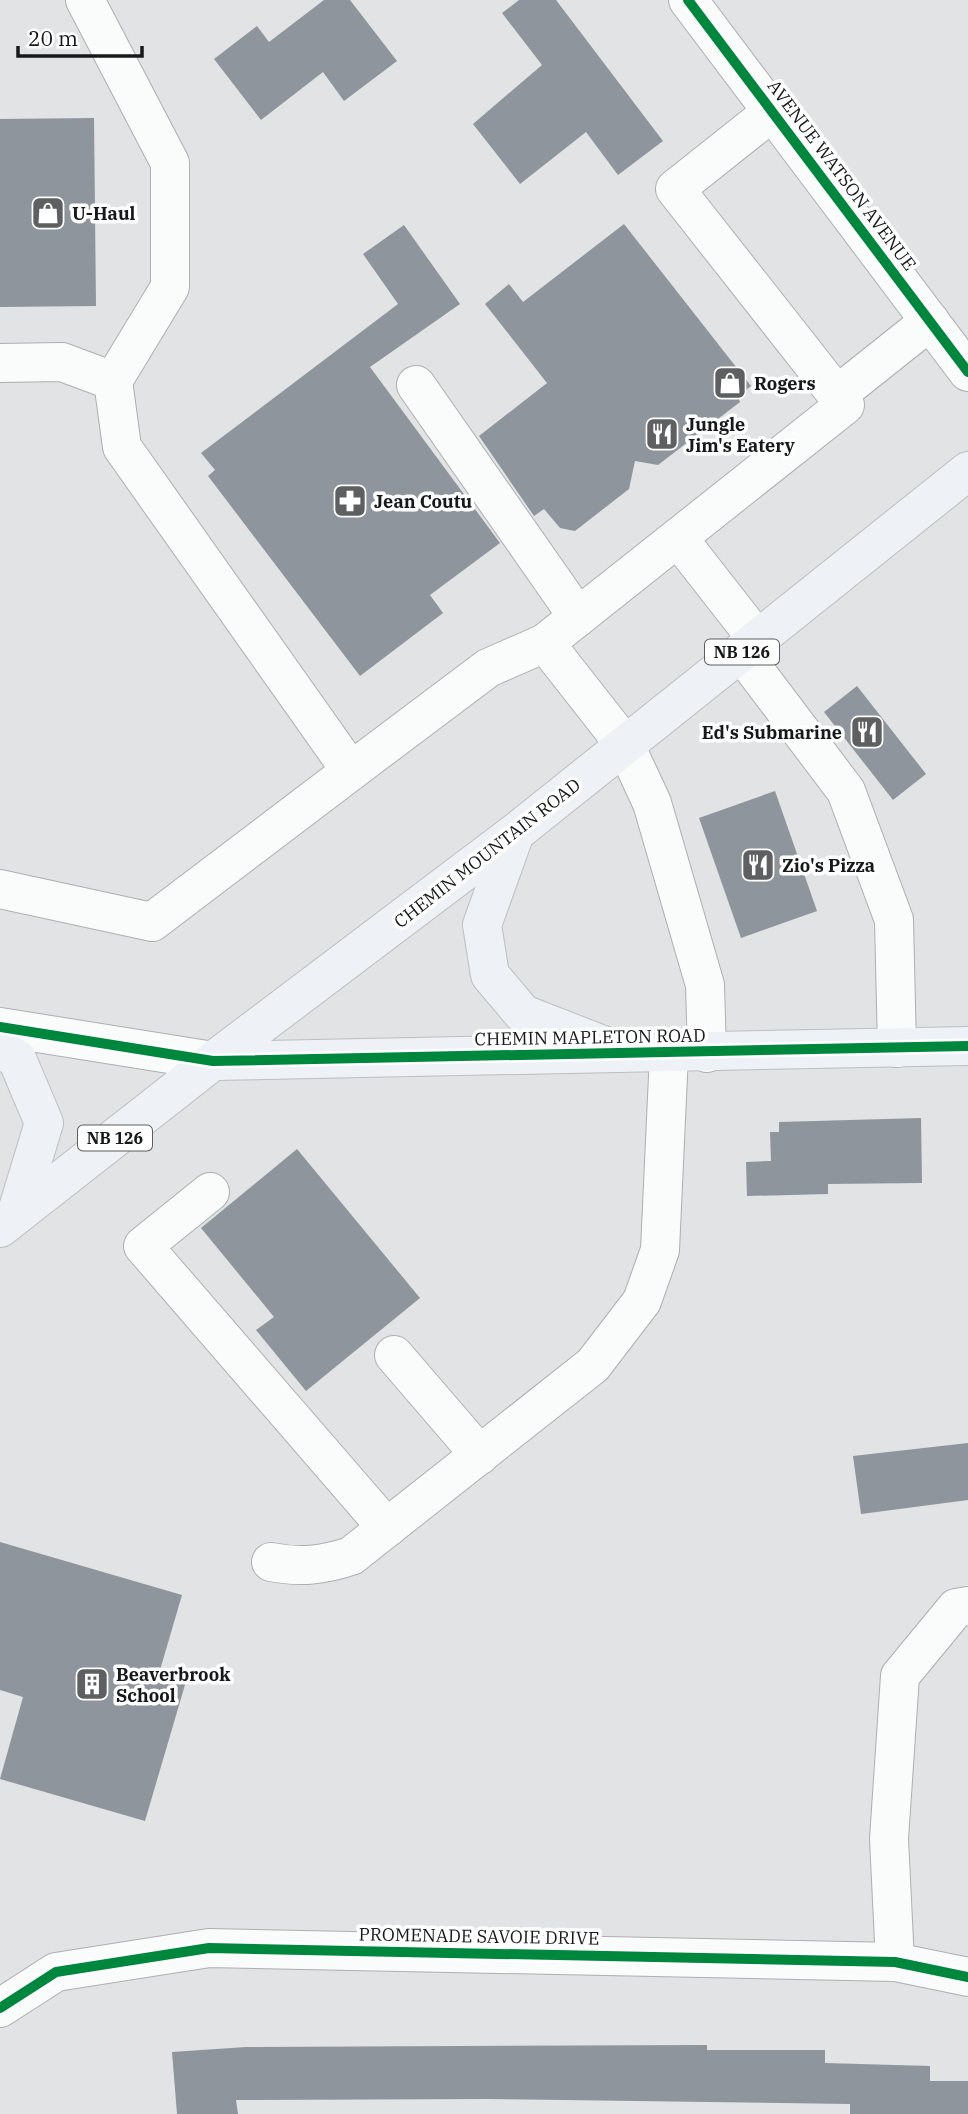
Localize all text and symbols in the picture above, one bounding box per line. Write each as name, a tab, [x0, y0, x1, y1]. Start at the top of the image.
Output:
scale bar	[18, 14, 142, 58]
text: 20 m	[28, 24, 78, 52]
street label: AVENUE WATSON AVENUE	[763, 75, 921, 275]
shop icon: U-Haul	[29, 194, 67, 232]
place label: U-Haul	[72, 202, 136, 225]
shop icon: Rogers	[711, 364, 749, 402]
place label: Rogers	[754, 372, 816, 395]
place label: Jungle Jim's Eatery	[686, 413, 796, 457]
restaurant icon: Jungle Jim's Eatery	[643, 415, 681, 453]
pharmacy icon: Jean Coutu	[331, 482, 369, 520]
place label: Jean Coutu	[374, 490, 472, 513]
road number: NB 126	[705, 639, 779, 664]
restaurant icon: Ed's Submarine	[848, 713, 886, 751]
place label: Ed's Submarine	[702, 721, 842, 744]
street label: CHEMIN MOUNTAIN ROAD	[389, 773, 585, 933]
restaurant icon: Zio's Pizza	[739, 846, 777, 884]
place label: Zio's Pizza	[782, 854, 875, 877]
street label: CHEMIN MAPLETON ROAD	[474, 1023, 706, 1051]
road number: NB 126	[78, 1126, 152, 1150]
place label: Beaverbrook School	[116, 1663, 231, 1707]
building icon: Beaverbrook School	[73, 1665, 111, 1703]
street label: PROMENADE SAVOIE DRIVE	[358, 1922, 600, 1950]

